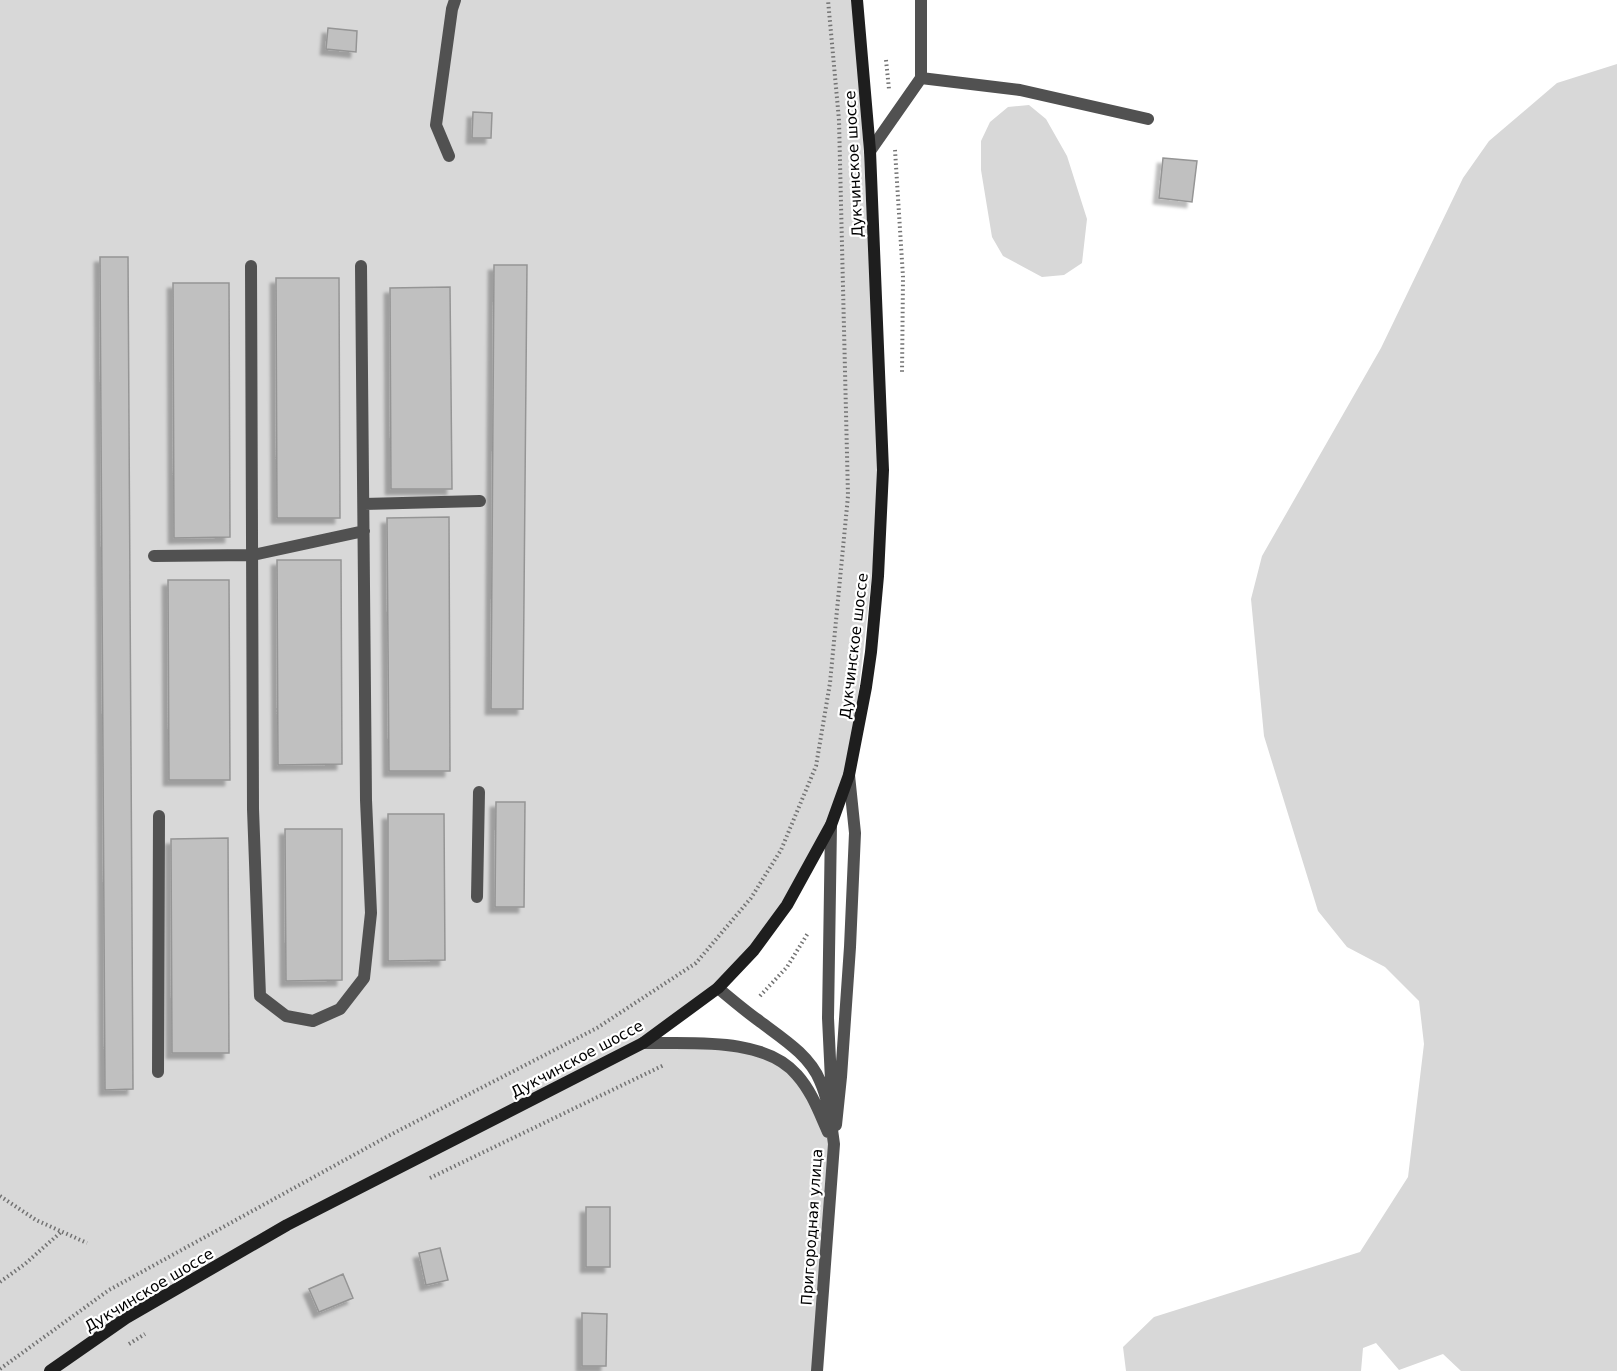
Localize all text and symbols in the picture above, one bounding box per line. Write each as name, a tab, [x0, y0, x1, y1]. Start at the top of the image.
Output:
street label: Дукчинское шоссе	[841, 90, 867, 238]
street label: Дукчинское шоссе	[836, 572, 872, 720]
street label: Дукчинское шоссе	[508, 1017, 646, 1101]
street label: Пригородная улица	[798, 1148, 826, 1306]
street label: Дукчинское шоссе	[81, 1244, 217, 1336]

